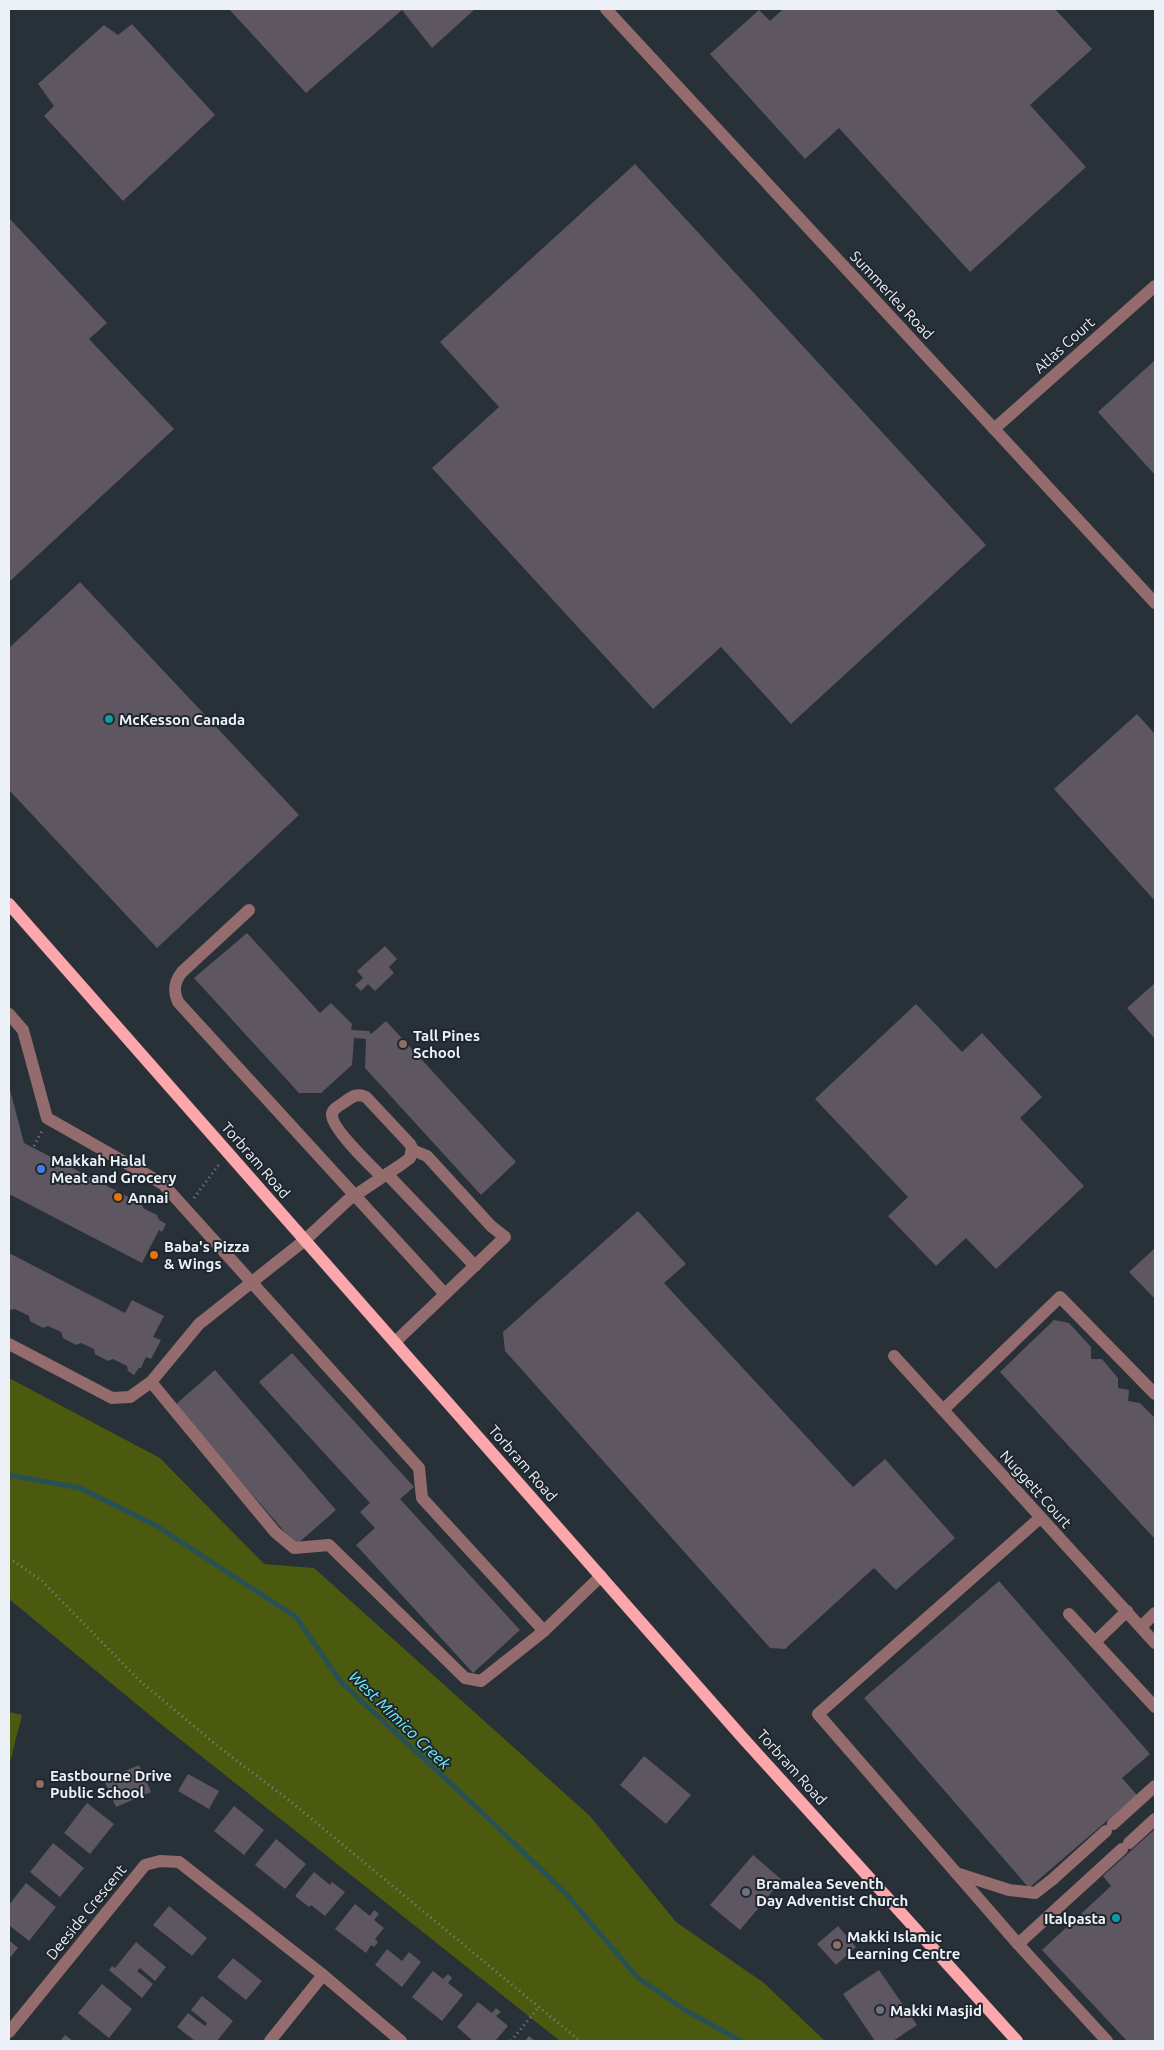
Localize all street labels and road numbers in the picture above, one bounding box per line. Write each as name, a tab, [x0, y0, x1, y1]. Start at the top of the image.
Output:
street label: Summerlea Road	[847, 247, 937, 343]
street label: Atlas Court	[1030, 313, 1098, 377]
street label: Torbram Road	[218, 1118, 294, 1202]
street label: Torbram Road	[485, 1421, 561, 1505]
street label: Nuggett Court	[997, 1447, 1075, 1531]
street label: Torbram Road	[754, 1726, 830, 1808]
street label: Deeside Crescent	[43, 1861, 130, 1963]

